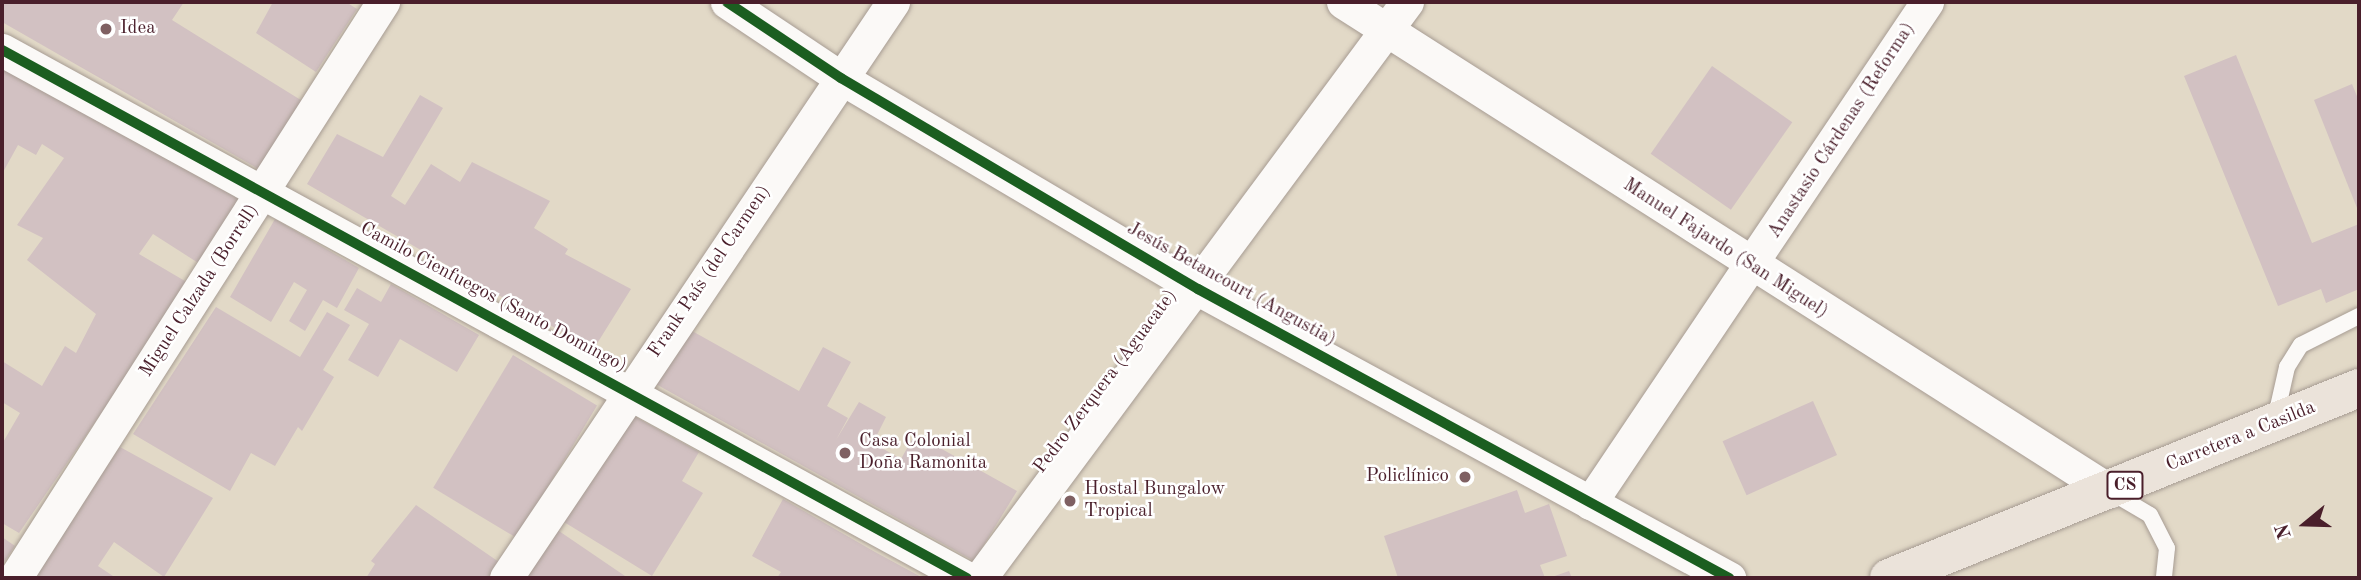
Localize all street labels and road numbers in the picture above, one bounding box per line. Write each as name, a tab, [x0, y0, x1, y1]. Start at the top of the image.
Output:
street label: Anastasio Cárdenas (Reforma)	[1764, 19, 1920, 243]
street label: Manuel Fajardo (San Miguel)	[1618, 174, 1832, 324]
street label: Frank País (del Carmen)	[644, 182, 776, 362]
street label: Miguel Calzada (Borrell)	[136, 200, 264, 382]
street label: Camilo Cienfuegos (Santo Domingo)	[356, 218, 630, 378]
street label: Jesús Betancourt (Angustia)	[1123, 218, 1339, 352]
street label: Pedro Zerquera (Aguacate)	[1029, 286, 1183, 478]
street label: Carretera a Casilda	[2163, 397, 2319, 477]
road number: CS	[2106, 471, 2144, 500]

